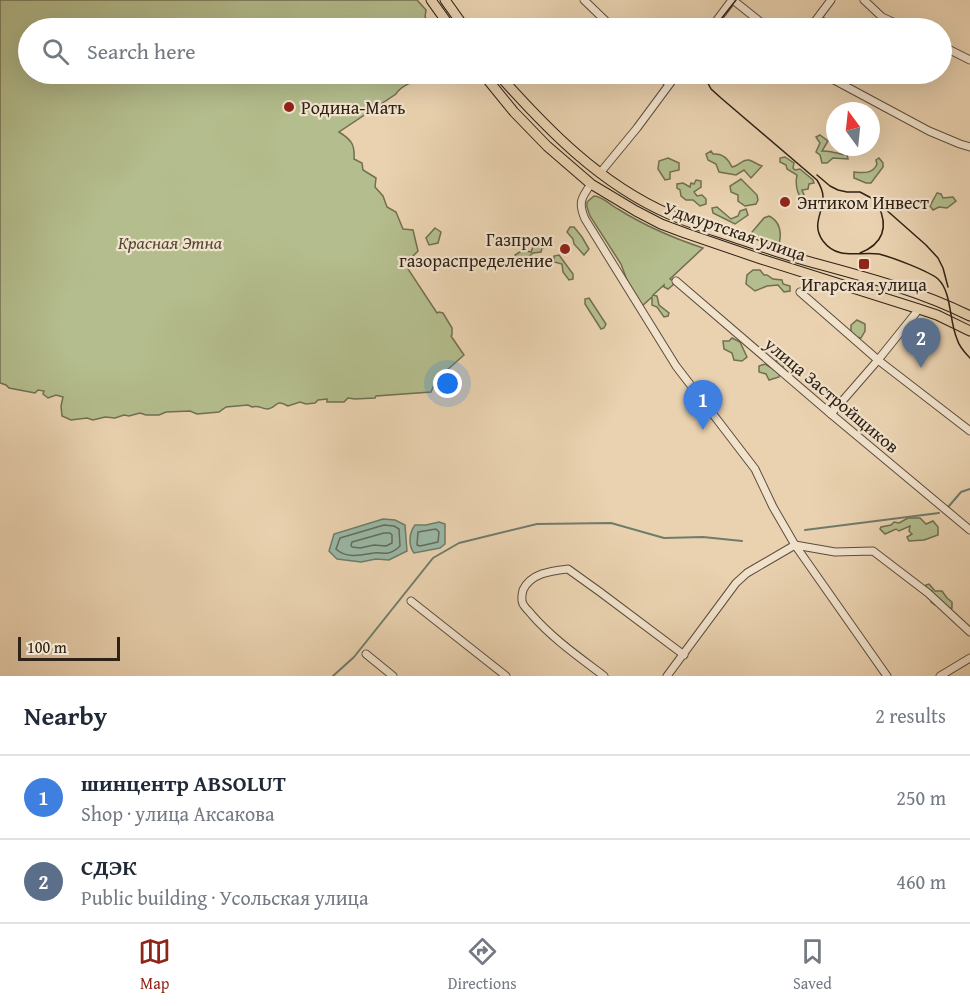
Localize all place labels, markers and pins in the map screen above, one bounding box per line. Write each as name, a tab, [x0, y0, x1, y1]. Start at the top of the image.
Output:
place label: Родина-Мать	[301, 94, 405, 121]
marker: Родина-Мать	[282, 100, 296, 114]
place label: Энтиком Инвест	[797, 189, 929, 216]
marker: Энтиком Инвест	[778, 195, 792, 209]
place label: Газпром газораспределение	[399, 226, 553, 274]
marker: Газпром газораспределение	[558, 242, 572, 256]
marker: Игарская улица	[857, 257, 871, 271]
place label: Игарская улица	[801, 271, 927, 298]
pin: 2	[902, 318, 940, 368]
pin: 1	[684, 380, 722, 430]

